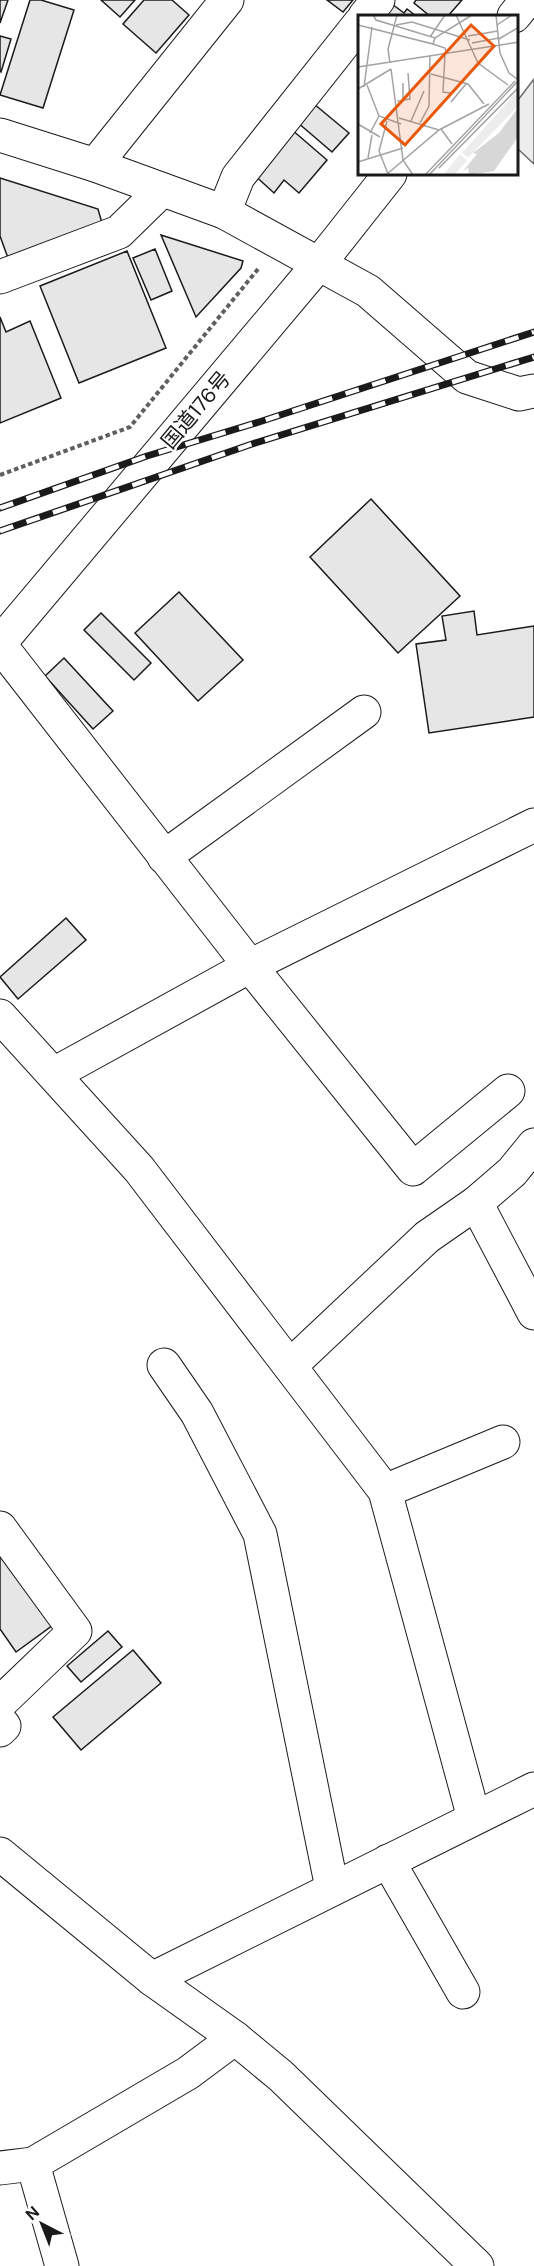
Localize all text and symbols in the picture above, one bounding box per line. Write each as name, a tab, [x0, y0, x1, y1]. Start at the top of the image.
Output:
inset map	[358, 15, 519, 176]
street label: 国道176号	[155, 365, 237, 455]
north arrow	[12, 2194, 72, 2254]
text: N	[21, 2202, 44, 2225]

